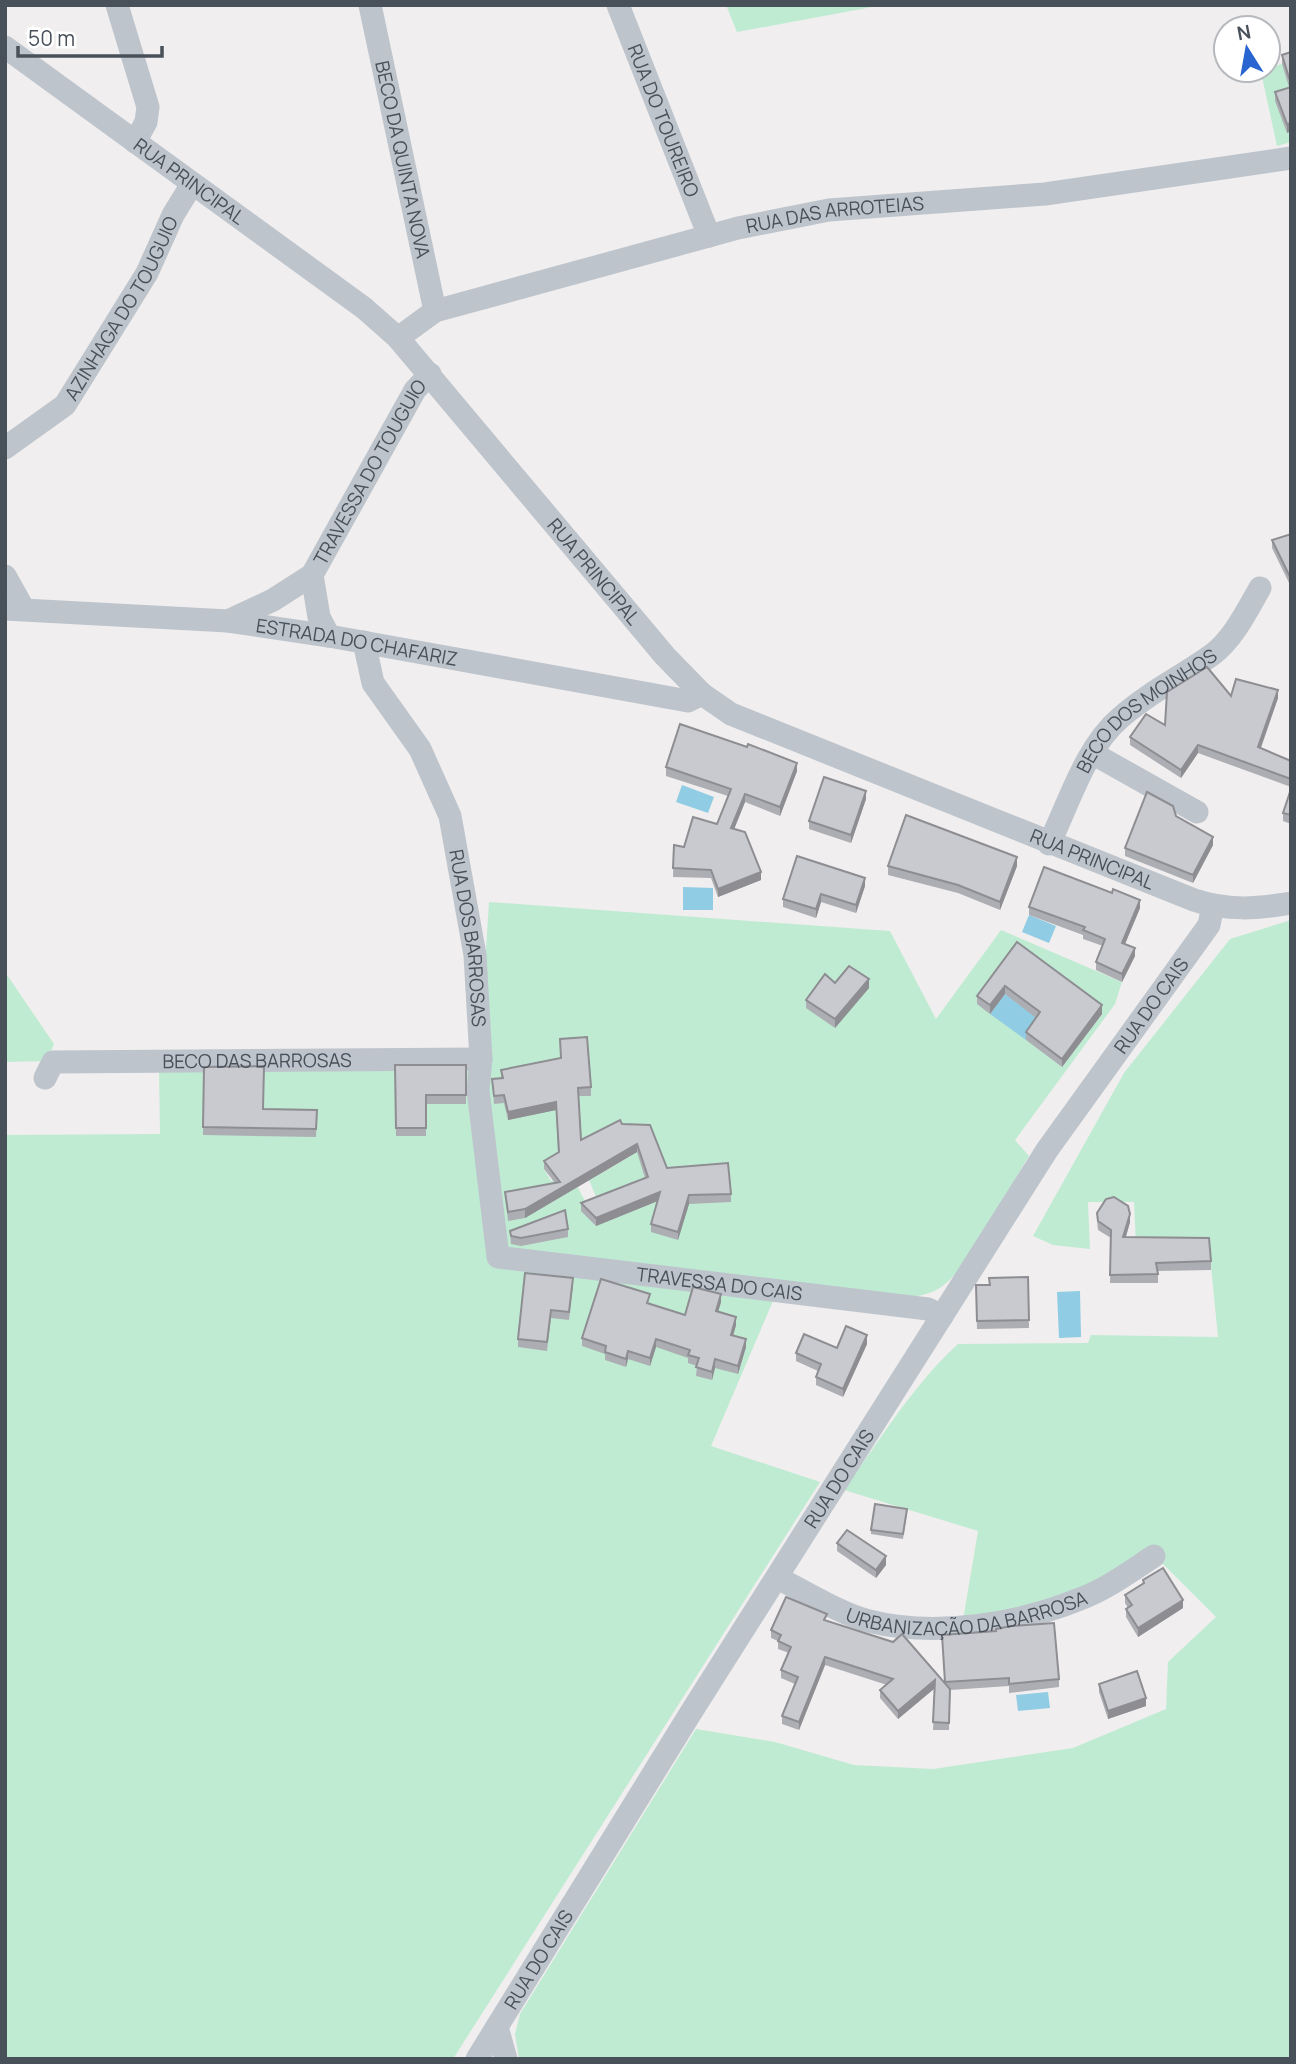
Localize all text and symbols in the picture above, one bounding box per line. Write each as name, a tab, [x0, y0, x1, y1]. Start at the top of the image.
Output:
scale bar	[18, 14, 161, 58]
north arrow	[1212, 14, 1282, 84]
text: N	[1235, 18, 1253, 46]
text: 50 m	[28, 24, 75, 52]
street label: RUA DO TOUREIRO	[622, 40, 705, 201]
street label: BECO DA QUINTA NOVA	[369, 58, 436, 261]
street label: RUA PRINCIPAL	[128, 132, 251, 231]
street label: RUA DAS ARROTEIAS	[744, 190, 925, 239]
street label: AZINHAGA DO TOUGUIO	[58, 212, 184, 405]
street label: TRAVESSA DO TOUGUIO	[307, 373, 432, 570]
street label: RUA PRINCIPAL	[542, 513, 647, 631]
street label: ESTRADA DO CHAFARIZ	[254, 612, 460, 672]
street label: BECO DOS MOINHOS	[1070, 642, 1222, 777]
street label: RUA PRINCIPAL	[1026, 822, 1159, 896]
street label: RUA DOS BARROSAS	[443, 847, 492, 1028]
street label: RUA DO CAIS	[1108, 952, 1195, 1059]
street label: BECO DAS BARROSAS	[162, 1047, 352, 1074]
street label: TRAVESSA DO CAIS	[635, 1261, 804, 1307]
street label: RUA DO CAIS	[798, 1424, 880, 1533]
street label: URBANIZAÇÃO DA BARROSA	[842, 1584, 1091, 1642]
street label: RUA DO CAIS	[498, 1905, 579, 2014]

